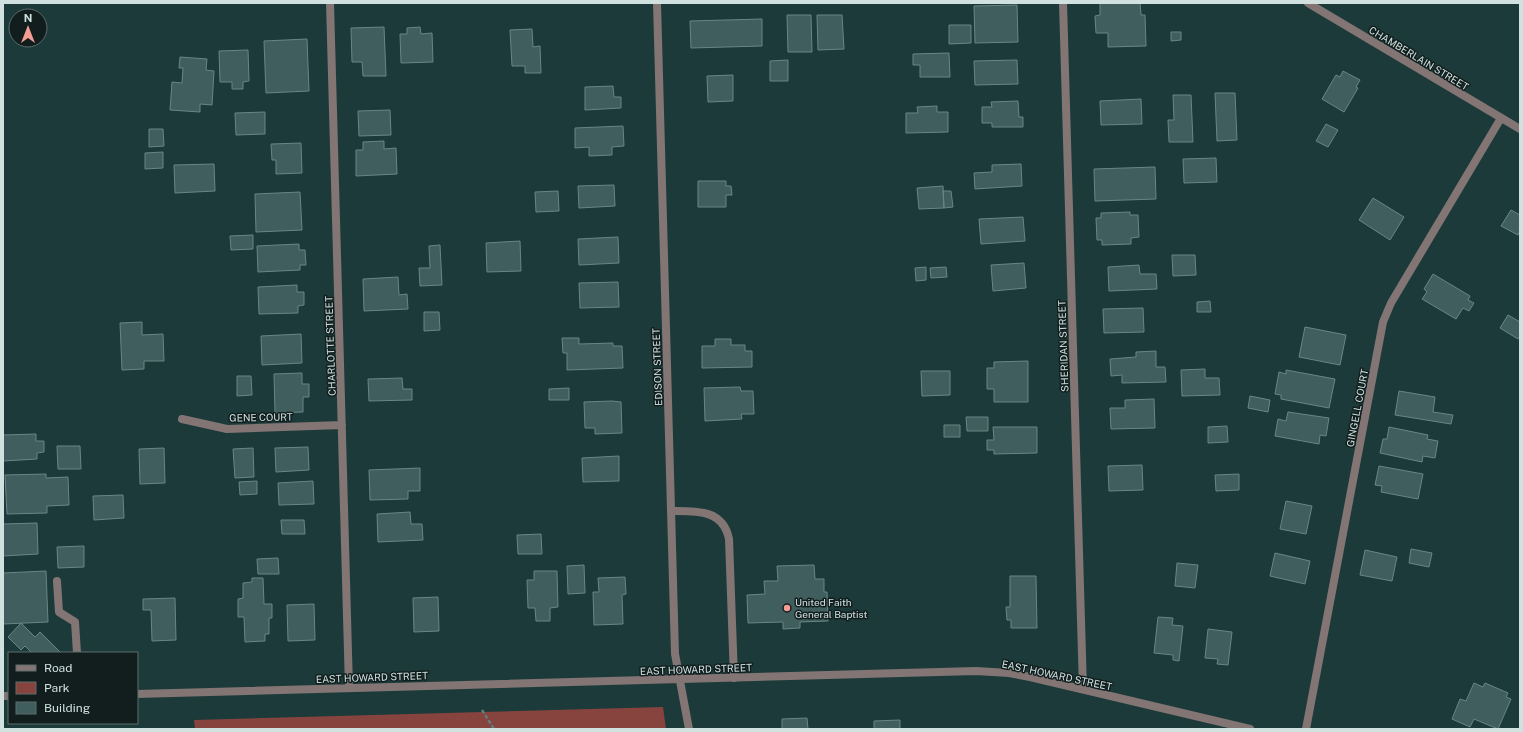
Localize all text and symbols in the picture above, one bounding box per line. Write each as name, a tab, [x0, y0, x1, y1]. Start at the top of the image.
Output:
north arrow	[8, 8, 48, 48]
text: N	[24, 12, 32, 24]
street label: CHAMBERLAIN STREET	[1367, 24, 1471, 93]
street label: CHARLOTTE STREET	[322, 296, 338, 396]
street label: SHERIDAN STREET	[1055, 300, 1071, 392]
street label: EDISON STREET	[650, 328, 664, 406]
street label: GINGELL COURT	[1344, 368, 1370, 448]
street label: GENE COURT	[229, 410, 293, 424]
place label: United Faith General Baptist	[795, 596, 867, 620]
marker: United Faith General Baptist	[782, 603, 792, 613]
legend	[8, 652, 138, 724]
street label: EAST HOWARD STREET	[1001, 657, 1113, 693]
text: Road	[44, 661, 72, 675]
street label: EAST HOWARD STREET	[640, 661, 752, 677]
street label: EAST HOWARD STREET	[316, 669, 428, 685]
text: Park	[44, 681, 70, 695]
text: Building	[44, 701, 90, 715]

